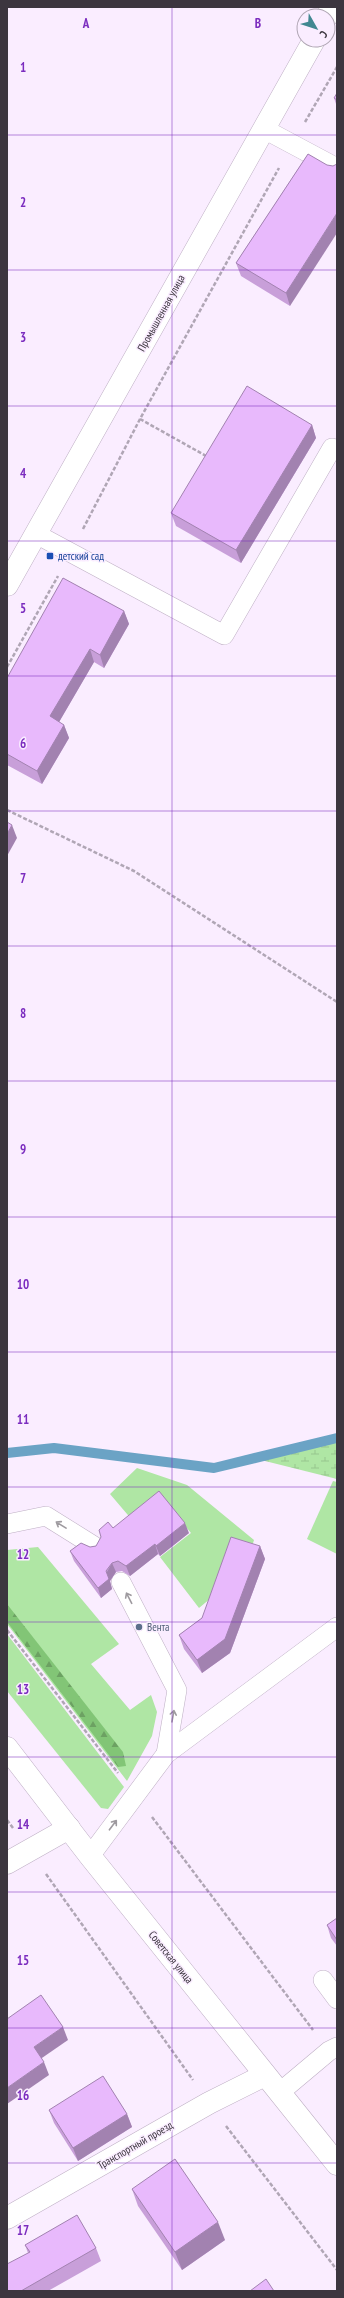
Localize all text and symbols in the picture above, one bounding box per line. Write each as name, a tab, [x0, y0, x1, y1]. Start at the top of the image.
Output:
north arrow	[296, 8, 336, 48]
text: A	[82, 15, 90, 32]
text: B	[255, 15, 261, 32]
text: С	[317, 28, 331, 41]
text: 1	[20, 59, 26, 76]
text: 2	[20, 194, 26, 211]
street label: Промышленная улица	[134, 272, 188, 354]
text: 3	[20, 329, 26, 346]
text: 4	[20, 465, 27, 482]
place label: детский сад	[58, 549, 104, 563]
marker: детский сад	[45, 551, 55, 561]
text: 5	[20, 600, 26, 617]
text: 6	[20, 735, 26, 752]
text: 7	[20, 870, 26, 887]
text: 8	[20, 1005, 26, 1022]
text: 9	[20, 1141, 26, 1158]
text: 10	[17, 1276, 29, 1293]
text: 11	[17, 1411, 29, 1428]
one-way arrow	[56, 1521, 67, 1529]
text: 12	[17, 1546, 29, 1563]
one-way arrow	[125, 1592, 133, 1604]
place label: Вента	[147, 1620, 169, 1634]
marker: Вента	[134, 1622, 144, 1632]
text: 13	[17, 1681, 29, 1698]
one-way arrow	[169, 1710, 177, 1723]
text: 14	[17, 1816, 30, 1833]
one-way arrow	[109, 1819, 118, 1830]
street label: Советская улица	[146, 1928, 196, 1986]
text: 15	[17, 1952, 29, 1969]
text: 16	[17, 2087, 29, 2104]
street label: Транспортный проезд	[95, 2118, 175, 2172]
text: 17	[17, 2222, 29, 2239]

